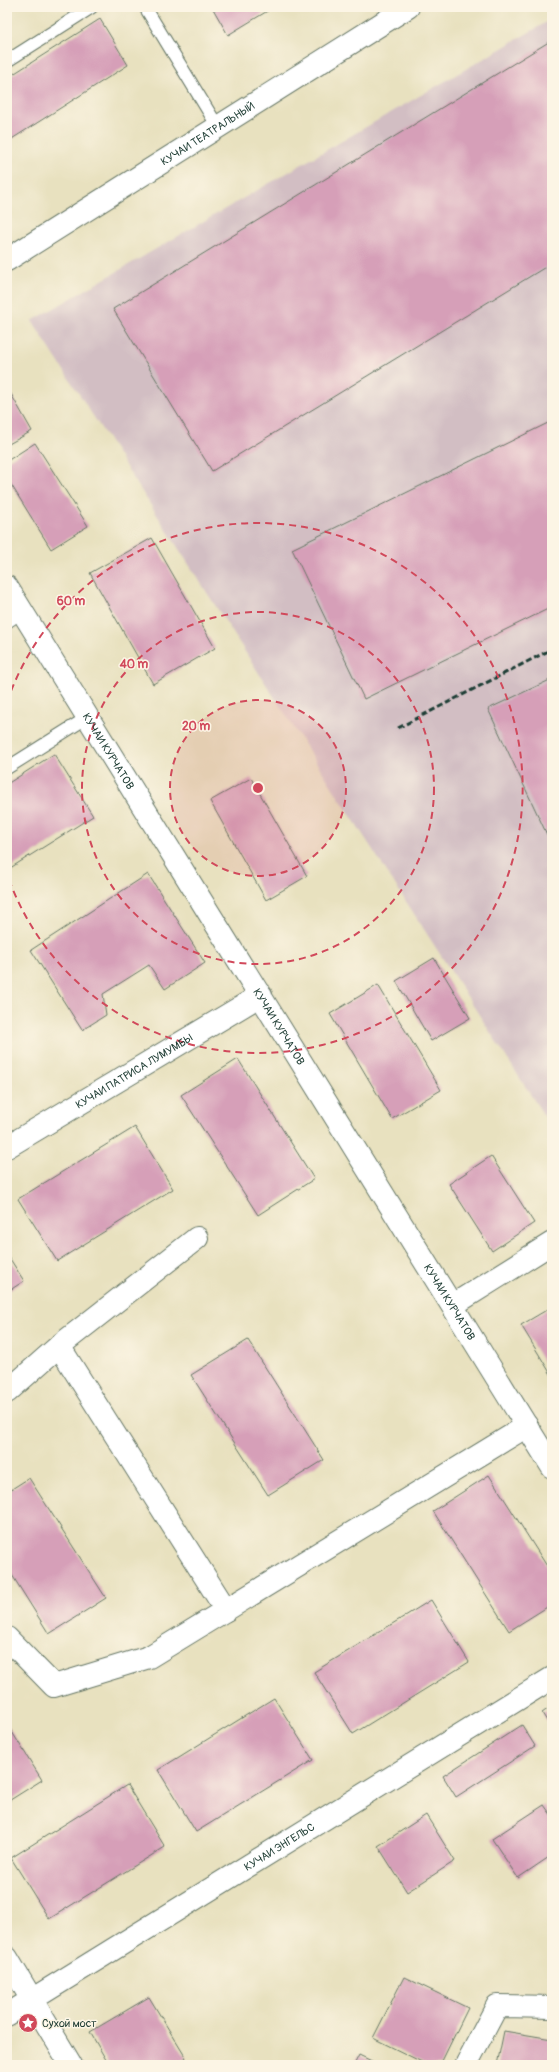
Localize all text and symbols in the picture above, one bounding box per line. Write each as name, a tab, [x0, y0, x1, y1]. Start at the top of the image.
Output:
street label: КУЧАИ ТЕАТРАЛЬНЫЙ	[158, 99, 257, 168]
text: 60 m	[57, 594, 86, 609]
text: 40 m	[119, 657, 149, 672]
street label: КУЧАИ КУРЧАТОВ	[80, 711, 137, 792]
text: 20 m	[182, 719, 210, 734]
centre of rings	[251, 781, 265, 795]
street label: КУЧАИ КУРЧАТОВ	[251, 986, 308, 1067]
street label: КУЧАИ ПАТРИСА ЛУМУМБЫ	[73, 1031, 195, 1111]
street label: КУЧАИ КУРЧАТОВ	[421, 1262, 478, 1342]
street label: КУЧАИ ЭНГЕЛЬС	[242, 1820, 317, 1873]
place icon: Сухой мост	[17, 2012, 39, 2034]
place label: Сухой мост	[42, 2017, 97, 2030]

